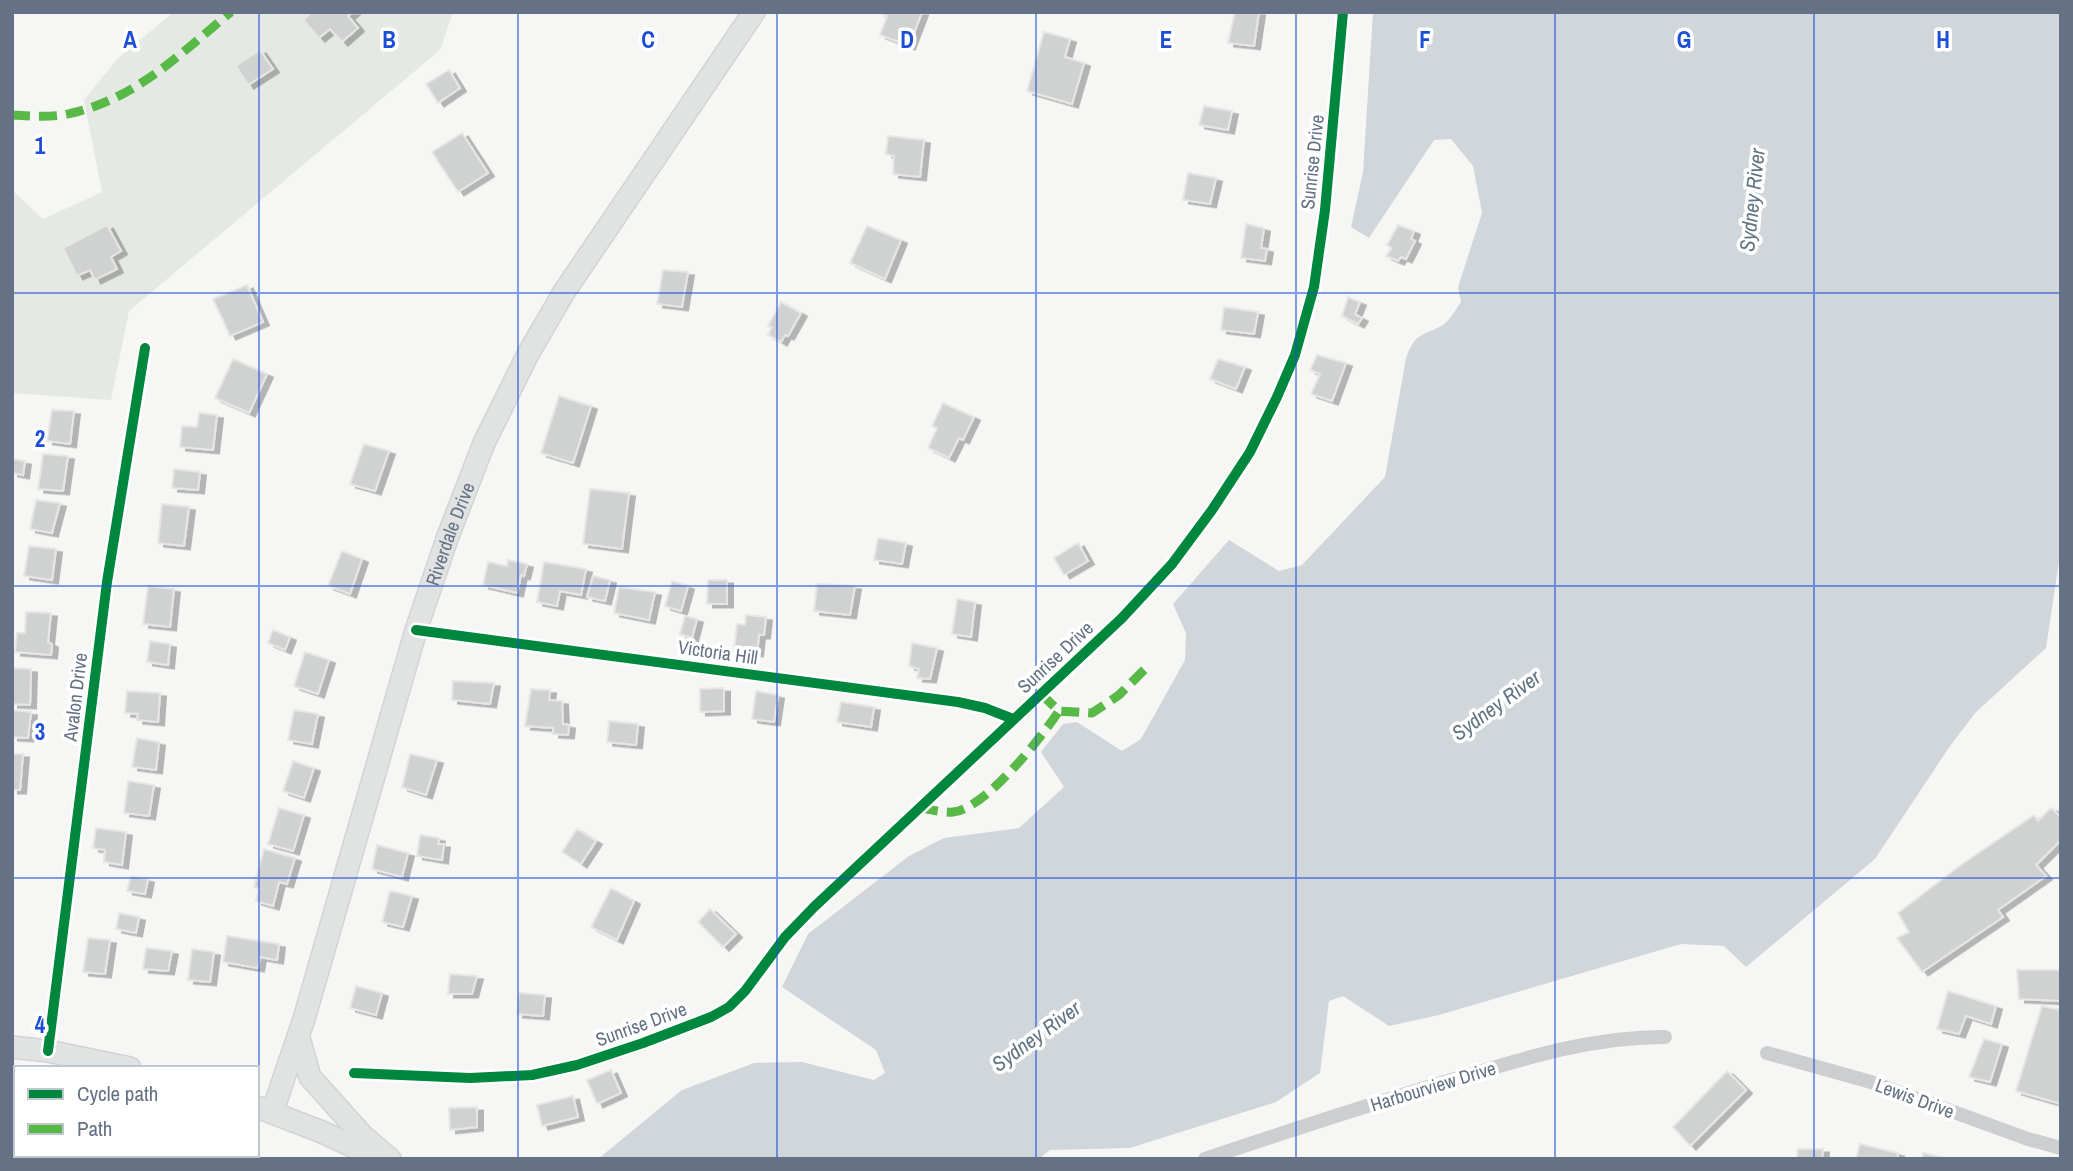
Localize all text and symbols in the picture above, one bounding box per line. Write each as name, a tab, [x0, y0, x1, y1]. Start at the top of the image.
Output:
text: A	[123, 24, 137, 55]
text: B	[382, 24, 396, 55]
text: C	[641, 24, 655, 55]
text: D	[900, 24, 914, 55]
text: E	[1160, 24, 1172, 55]
text: F	[1419, 24, 1431, 55]
text: G	[1677, 24, 1691, 55]
text: H	[1936, 24, 1950, 55]
street label: Sunrise Drive	[1294, 113, 1330, 211]
text: 1	[35, 130, 46, 161]
water label: Sydney River	[1732, 146, 1772, 253]
text: 2	[35, 423, 45, 454]
street label: Riverdale Drive	[419, 478, 481, 589]
street label: Sunrise Drive	[1011, 615, 1099, 699]
street label: Victoria Hill	[676, 634, 760, 670]
street label: Avalon Drive	[57, 651, 93, 744]
water label: Sydney River	[1446, 662, 1547, 747]
text: 3	[35, 716, 45, 747]
water label: Sydney River	[986, 993, 1087, 1078]
street label: Sunrise Drive	[592, 995, 690, 1053]
text: 4	[35, 1009, 46, 1040]
street label: Harbourview Drive	[1367, 1055, 1499, 1117]
legend	[14, 1066, 259, 1157]
street label: Lewis Drive	[1872, 1072, 1958, 1124]
text: Cycle path	[77, 1079, 158, 1108]
text: Path	[77, 1114, 112, 1143]

